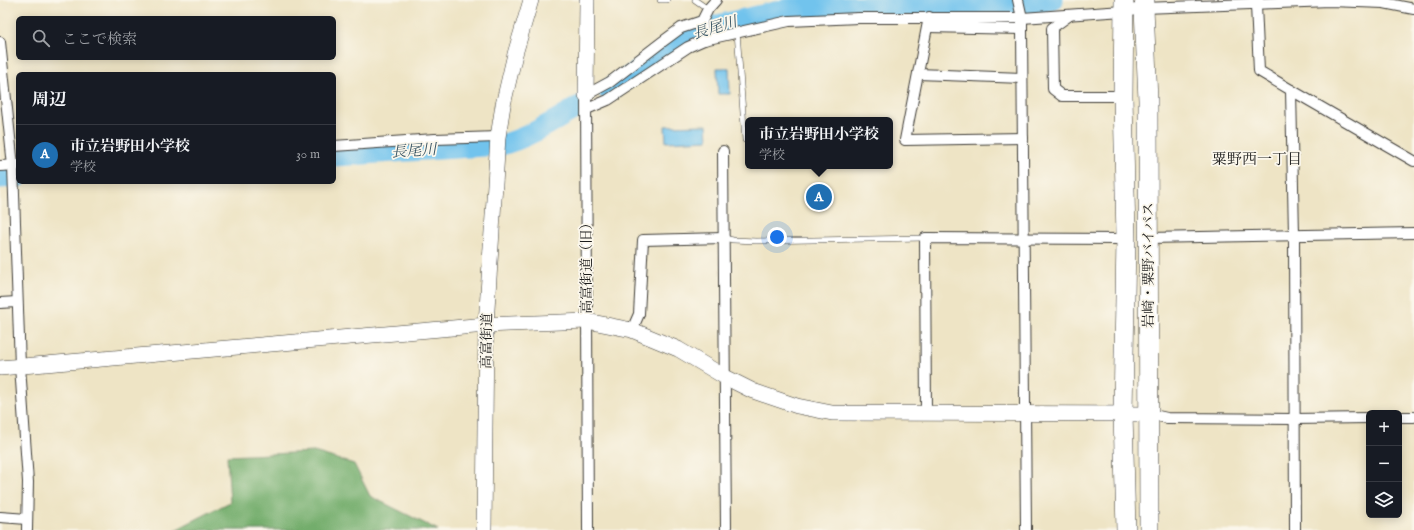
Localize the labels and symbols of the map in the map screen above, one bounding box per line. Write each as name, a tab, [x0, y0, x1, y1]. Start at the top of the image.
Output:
water label: 長尾川	[691, 12, 741, 44]
water label: 長尾川	[391, 140, 439, 162]
district label: 粟野西一丁目	[1212, 150, 1302, 169]
pin: A	[806, 182, 832, 212]
street label: 岩崎・粟野バイパス	[1140, 202, 1158, 328]
street label: 高富街道（旧）	[578, 216, 596, 314]
your location	[767, 227, 787, 247]
street label: 高富街道	[478, 313, 496, 369]

